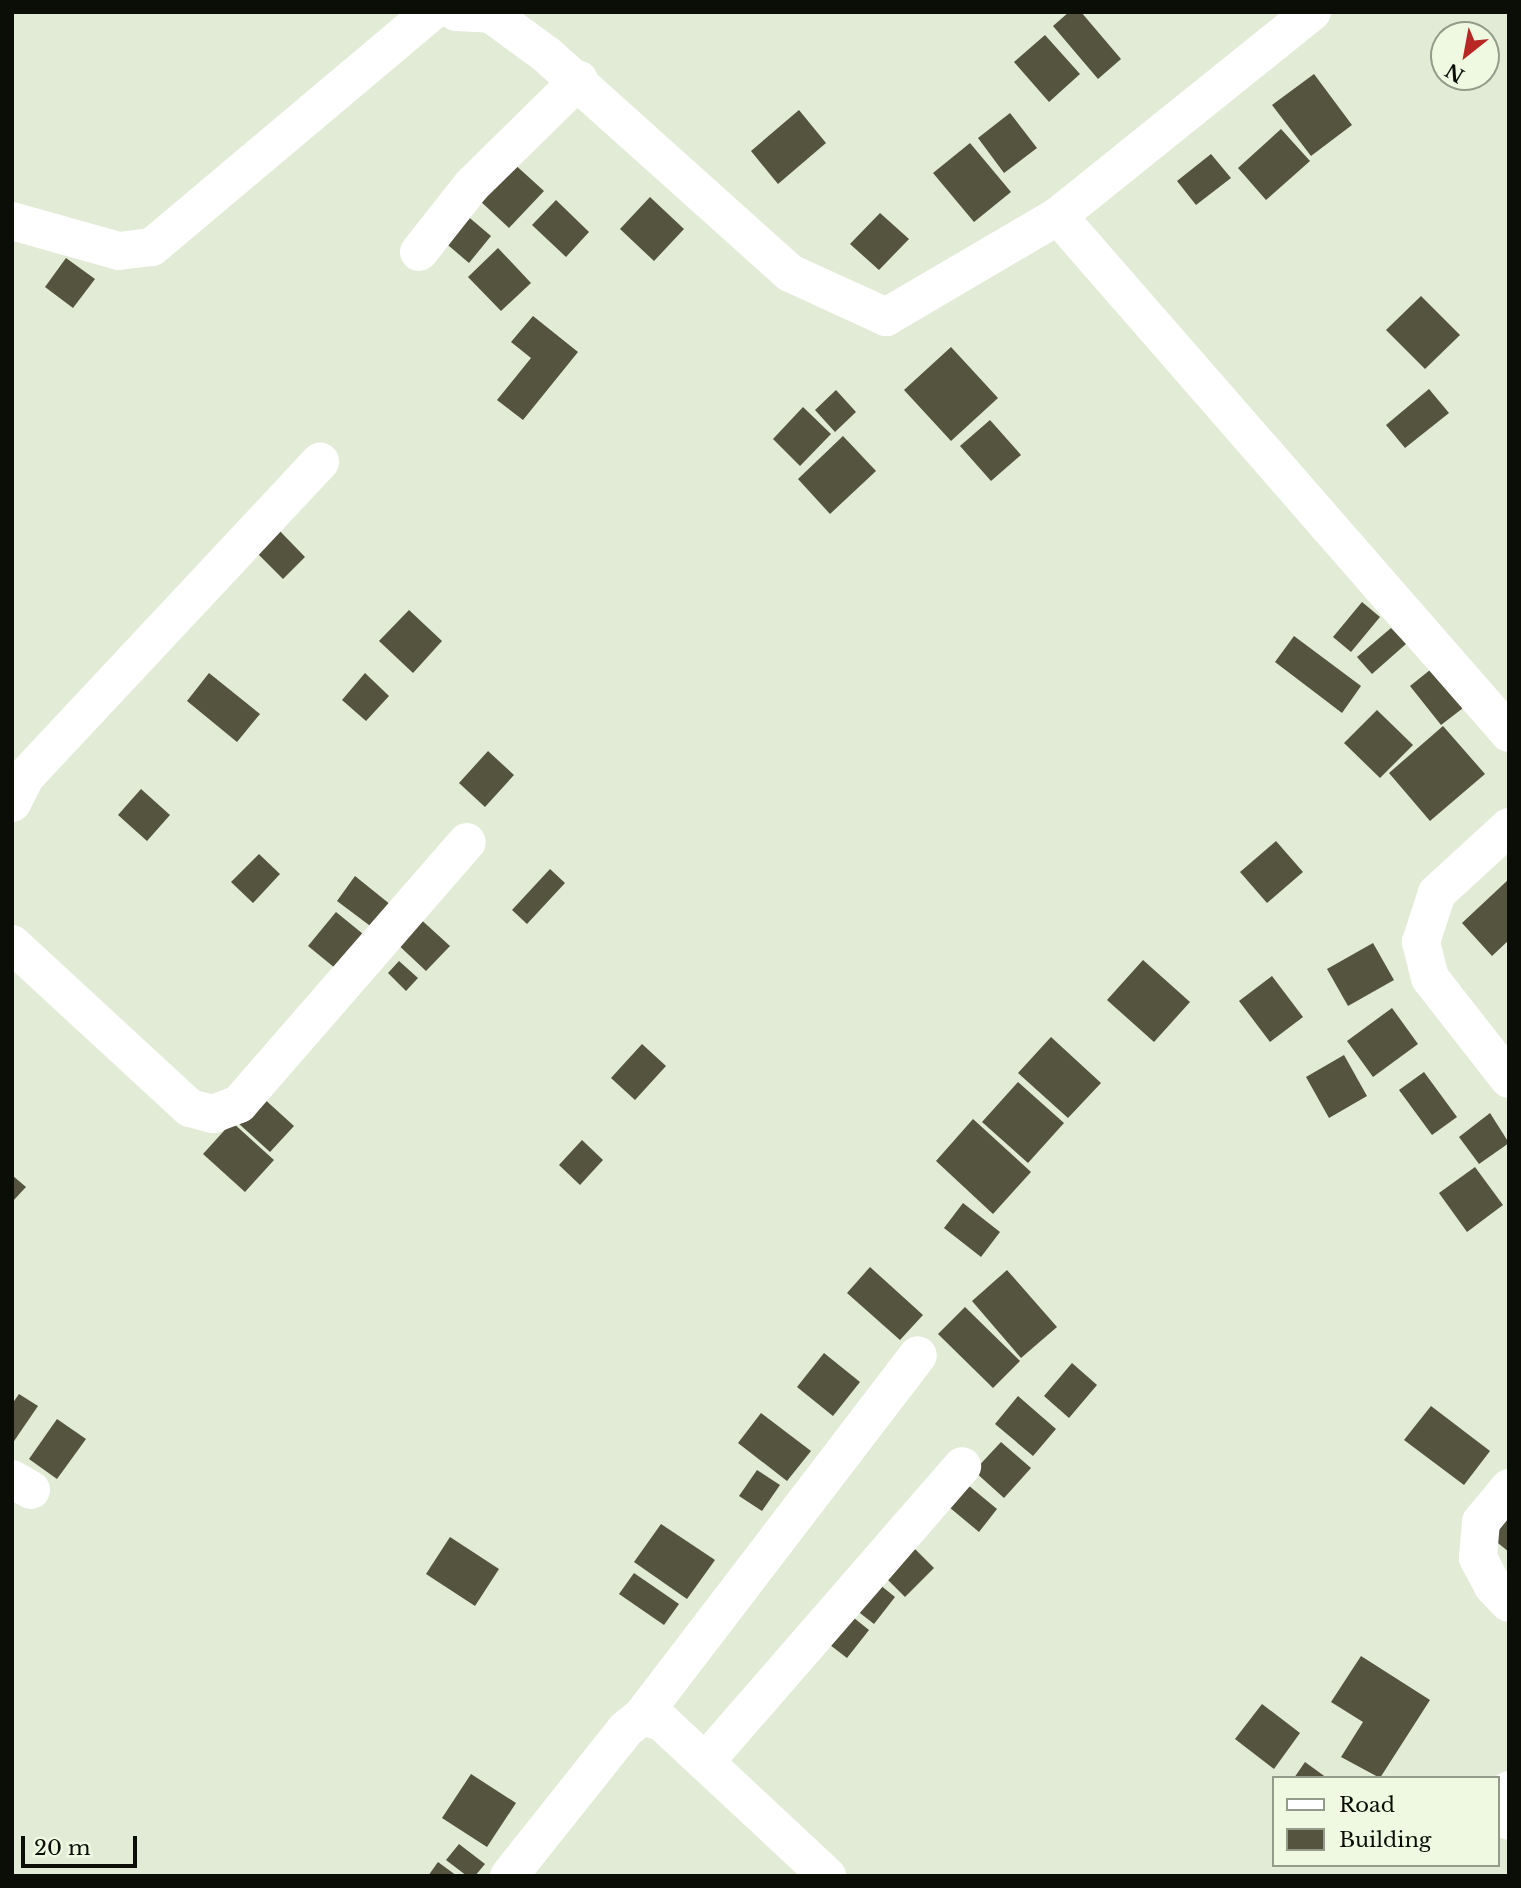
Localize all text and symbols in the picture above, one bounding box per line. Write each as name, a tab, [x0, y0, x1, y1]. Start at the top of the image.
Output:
north arrow	[1430, 21, 1500, 91]
text: N	[1441, 58, 1469, 87]
legend	[1272, 1776, 1500, 1867]
text: Road	[1339, 1792, 1395, 1818]
scale bar	[24, 1822, 140, 1866]
text: Building	[1339, 1827, 1431, 1853]
text: 20 m	[34, 1835, 91, 1861]

